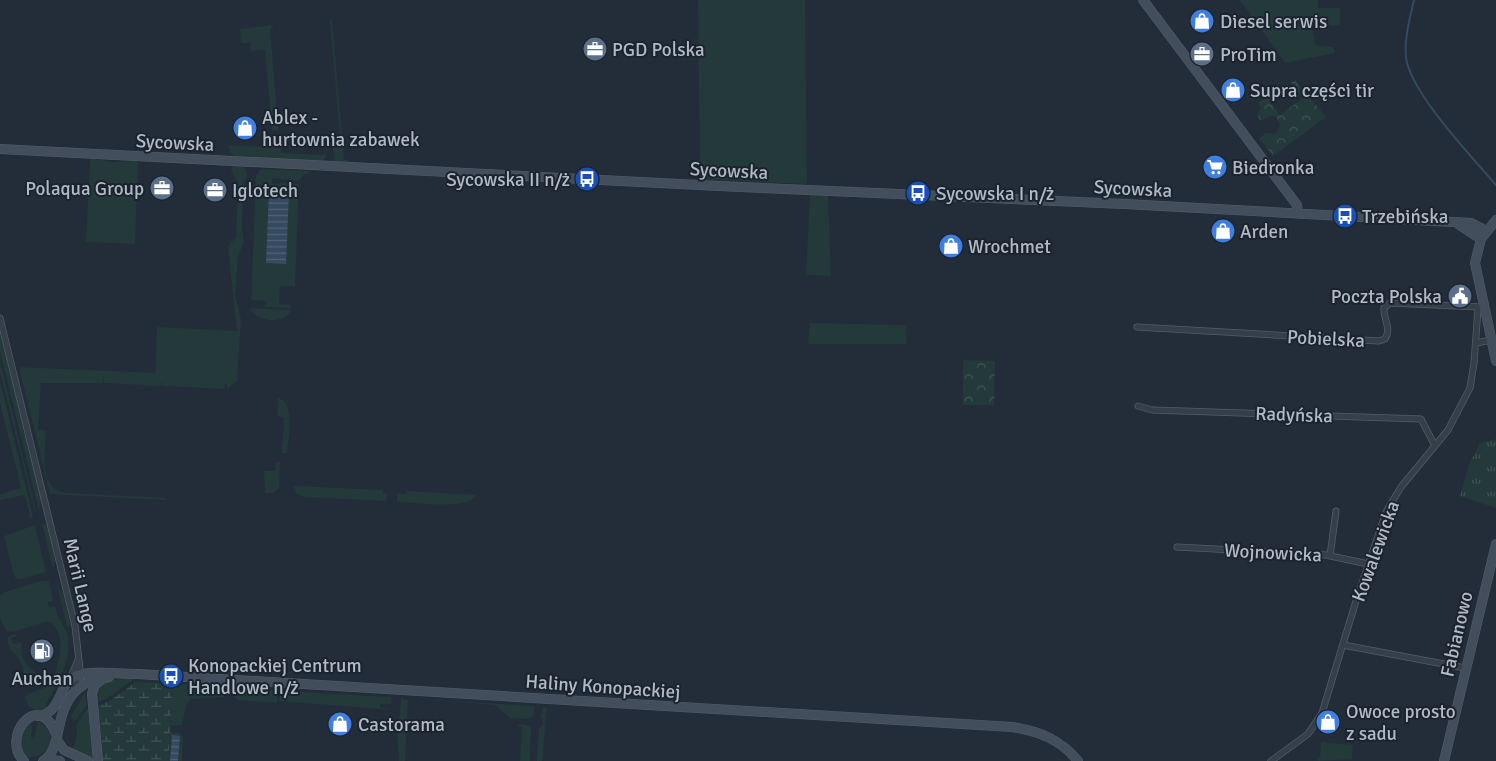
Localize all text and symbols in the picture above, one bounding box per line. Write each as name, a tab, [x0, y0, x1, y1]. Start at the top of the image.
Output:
shop icon: Diesel serwis	[1189, 8, 1215, 34]
place label: Diesel serwis	[1220, 10, 1327, 34]
office icon: PGD Polska	[582, 36, 608, 62]
place label: PGD Polska	[612, 38, 705, 62]
office icon: ProTim	[1189, 41, 1215, 67]
place label: ProTim	[1220, 43, 1277, 67]
shop icon: Supra części tir	[1220, 77, 1246, 103]
place label: Supra części tir	[1250, 79, 1374, 103]
place label: Ablex - hurtownia zabawek	[262, 106, 420, 152]
shop icon: Ablex - hurtownia zabawek	[232, 115, 258, 141]
street label: Sycowska	[135, 129, 215, 157]
supermarket icon: Biedronka	[1202, 154, 1228, 180]
place label: Biedronka	[1232, 156, 1314, 180]
street label: Sycowska	[689, 157, 769, 185]
bus stop icon: Sycowska II n/ż	[574, 166, 600, 192]
place label: Sycowska II n/ż	[446, 168, 570, 192]
office icon: Polaqua Group	[149, 175, 175, 201]
street label: Sycowska	[1093, 175, 1173, 203]
place label: Polaqua Group	[25, 177, 144, 201]
office icon: Iglotech	[202, 177, 228, 203]
place label: Iglotech	[232, 179, 298, 203]
bus stop icon: Sycowska I n/ż	[905, 180, 931, 206]
place label: Sycowska I n/ż	[936, 182, 1054, 206]
bus stop icon: Trzebińska	[1332, 203, 1358, 229]
place label: Trzebińska	[1362, 205, 1448, 229]
shop icon: Arden	[1210, 218, 1236, 244]
place label: Arden	[1240, 220, 1288, 244]
shop icon: Wrochmet	[938, 233, 964, 259]
place label: Wrochmet	[968, 235, 1051, 259]
public building icon: Poczta Polska	[1447, 283, 1473, 309]
place label: Poczta Polska	[1331, 285, 1442, 309]
street label: Pobielska	[1286, 325, 1365, 353]
street label: Radyńska	[1255, 402, 1333, 428]
street label: Kowalewicka	[1347, 498, 1405, 605]
street label: Marii Lange	[58, 536, 103, 635]
street label: Wojnowicka	[1223, 538, 1322, 568]
street label: Fabianowo	[1435, 589, 1478, 679]
fuel station icon: Auchan	[29, 638, 55, 664]
place label: Konopackiej Centrum Handlowe n/ż	[188, 654, 362, 700]
bus stop icon: Konopackiej Centrum Handlowe n/ż	[158, 663, 184, 689]
place label: Auchan	[11, 667, 73, 691]
street label: Haliny Konopackiej	[525, 670, 681, 704]
place label: Owoce prosto z sadu	[1346, 700, 1456, 746]
shop icon: Owoce prosto z sadu	[1315, 709, 1341, 735]
shop icon: Castorama	[327, 711, 353, 737]
place label: Castorama	[358, 713, 445, 737]

